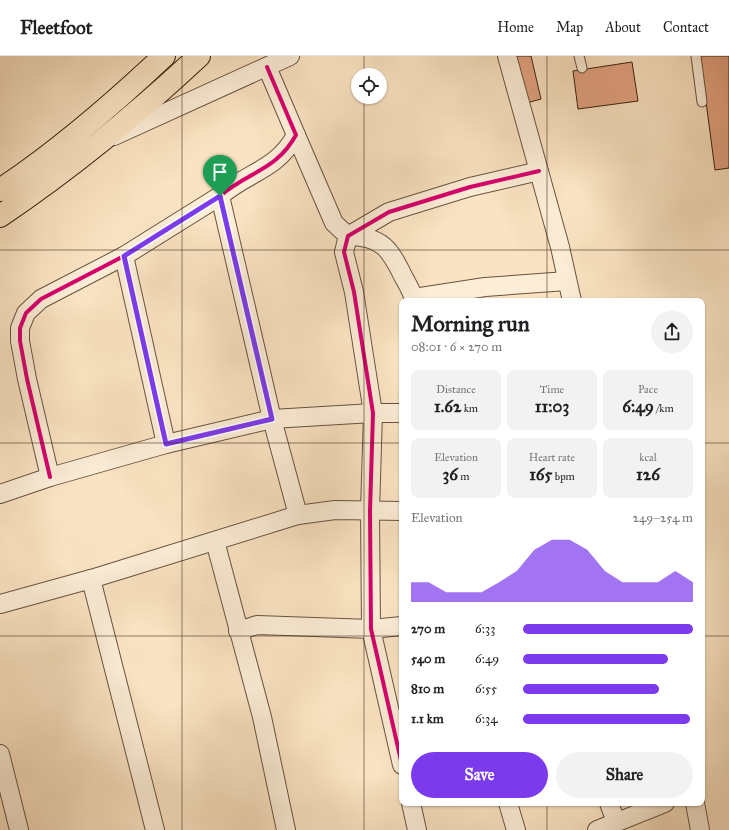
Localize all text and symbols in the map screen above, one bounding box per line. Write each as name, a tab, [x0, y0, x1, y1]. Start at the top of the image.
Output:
text: Fleetfoot	[20, 16, 92, 39]
text: Home	[497, 19, 534, 36]
text: Map	[556, 19, 583, 36]
text: About	[605, 19, 641, 36]
text: Contact	[663, 19, 709, 36]
map controls	[351, 68, 387, 104]
button: locate	[351, 68, 387, 104]
pin	[203, 155, 237, 196]
icon: arrive	[209, 161, 231, 183]
text: Morning run	[411, 310, 530, 337]
button: share	[651, 311, 693, 353]
text: 08:01 · 6 × 270 m	[411, 339, 502, 355]
text: Distance	[436, 383, 476, 396]
text: Time	[540, 383, 564, 396]
text: Pace	[638, 383, 658, 396]
text: 1.62	[434, 396, 461, 417]
text: 11:03	[535, 396, 569, 417]
text: 6:49	[622, 396, 654, 417]
text: km	[461, 402, 478, 415]
text: /km	[654, 402, 674, 415]
text: Elevation	[434, 451, 478, 464]
text: Heart rate	[529, 451, 575, 464]
text: kcal	[639, 451, 657, 464]
text: 36	[442, 464, 458, 485]
text: 165	[529, 464, 552, 485]
text: 126	[636, 464, 660, 485]
text: m	[458, 470, 470, 483]
text: bpm	[552, 470, 575, 483]
text: Elevation	[411, 510, 463, 526]
text: 249–254 m	[633, 510, 693, 526]
text: 270 m	[411, 621, 445, 637]
text: 6:33	[475, 621, 495, 637]
text: 540 m	[411, 651, 445, 667]
text: 6:49	[475, 651, 499, 667]
text: 810 m	[411, 681, 444, 697]
text: 6:55	[475, 681, 497, 697]
text: 1.1 km	[411, 711, 444, 727]
text: 6:34	[475, 711, 497, 727]
button: Save	[411, 752, 548, 798]
button: Share	[556, 752, 693, 798]

